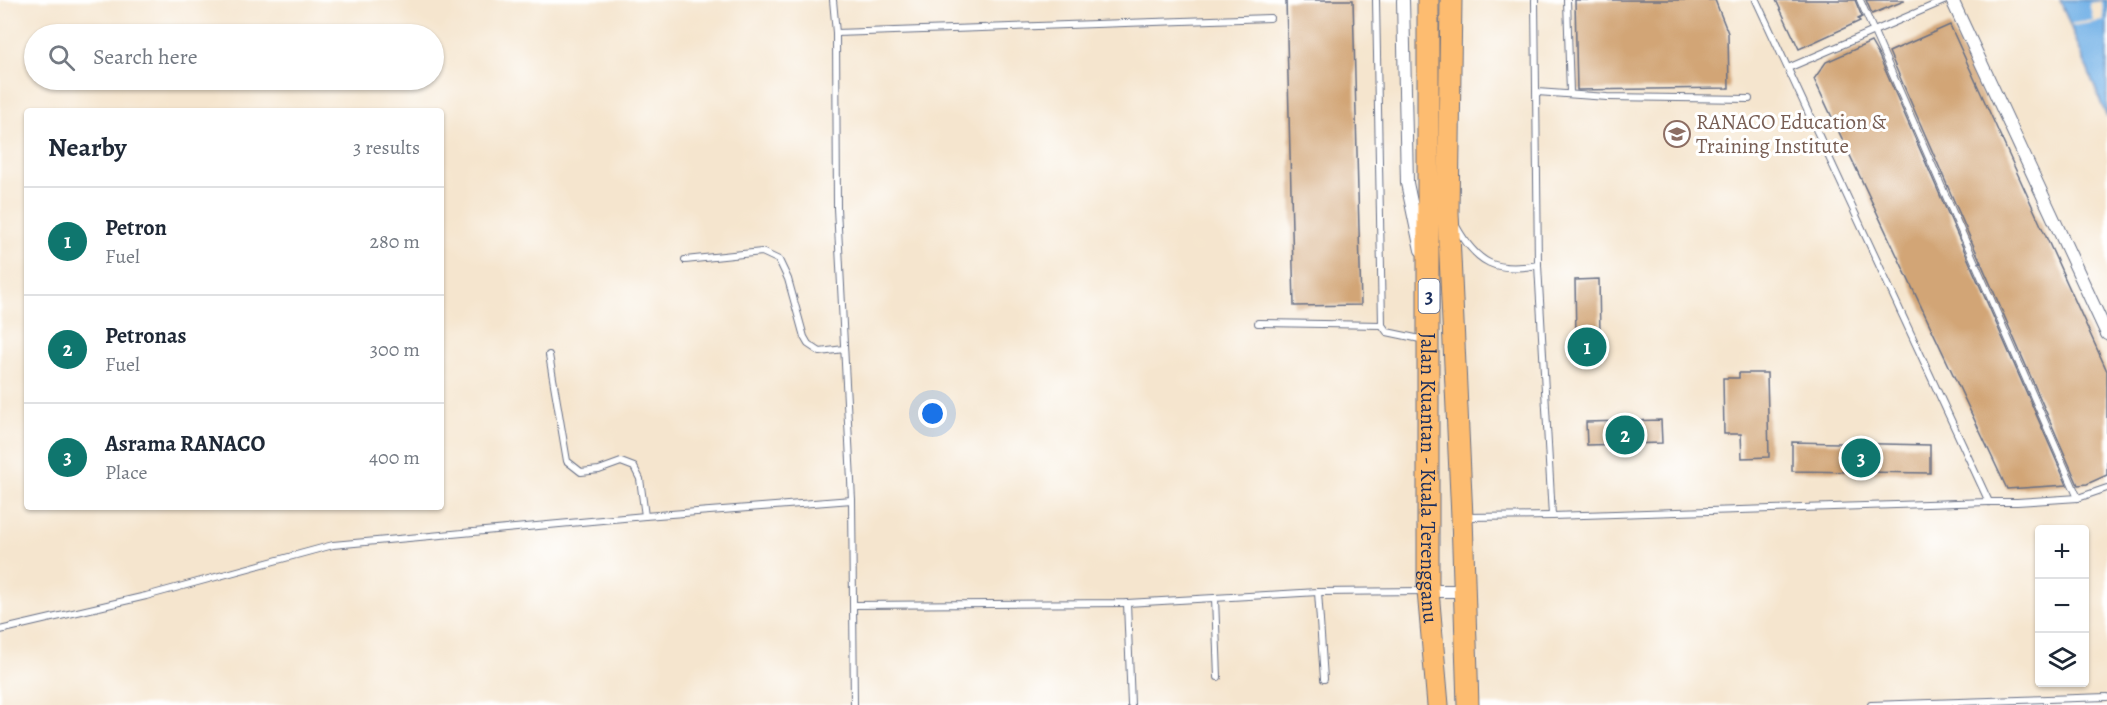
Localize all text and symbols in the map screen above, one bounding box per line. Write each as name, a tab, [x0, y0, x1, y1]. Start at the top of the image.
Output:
search box	[24, 24, 444, 90]
icon: search	[45, 41, 78, 74]
text: Search here	[93, 42, 198, 72]
place label: RANACO Education & Training Institute	[1696, 108, 1887, 160]
school or university icon: RANACO Education & Training Institute	[1662, 119, 1692, 149]
text: Nearby	[48, 130, 127, 165]
text: 3 results	[353, 134, 420, 161]
text: Petron	[105, 213, 167, 243]
text: 1	[64, 228, 71, 255]
text: 280 m	[370, 228, 420, 255]
text: Fuel	[105, 243, 140, 270]
road number: 3	[1418, 279, 1440, 313]
text: Petronas	[105, 321, 187, 351]
pin: 1	[1568, 324, 1606, 370]
street label: Jalan Kuantan - Kuala Terengganu	[1414, 333, 1445, 625]
text: 2	[63, 336, 72, 363]
text: 300 m	[370, 336, 420, 363]
text: Fuel	[105, 351, 140, 378]
your location	[918, 399, 947, 428]
pin: 2	[1606, 412, 1644, 458]
text: Asrama RANACO	[105, 429, 265, 459]
pin: 3	[1842, 436, 1880, 480]
text: 3	[63, 444, 72, 471]
text: 400 m	[369, 444, 420, 471]
text: Place	[105, 459, 147, 486]
map controls	[2035, 525, 2089, 687]
button: +	[2035, 525, 2089, 579]
button: −	[2035, 579, 2089, 633]
button: layers	[2035, 633, 2089, 687]

